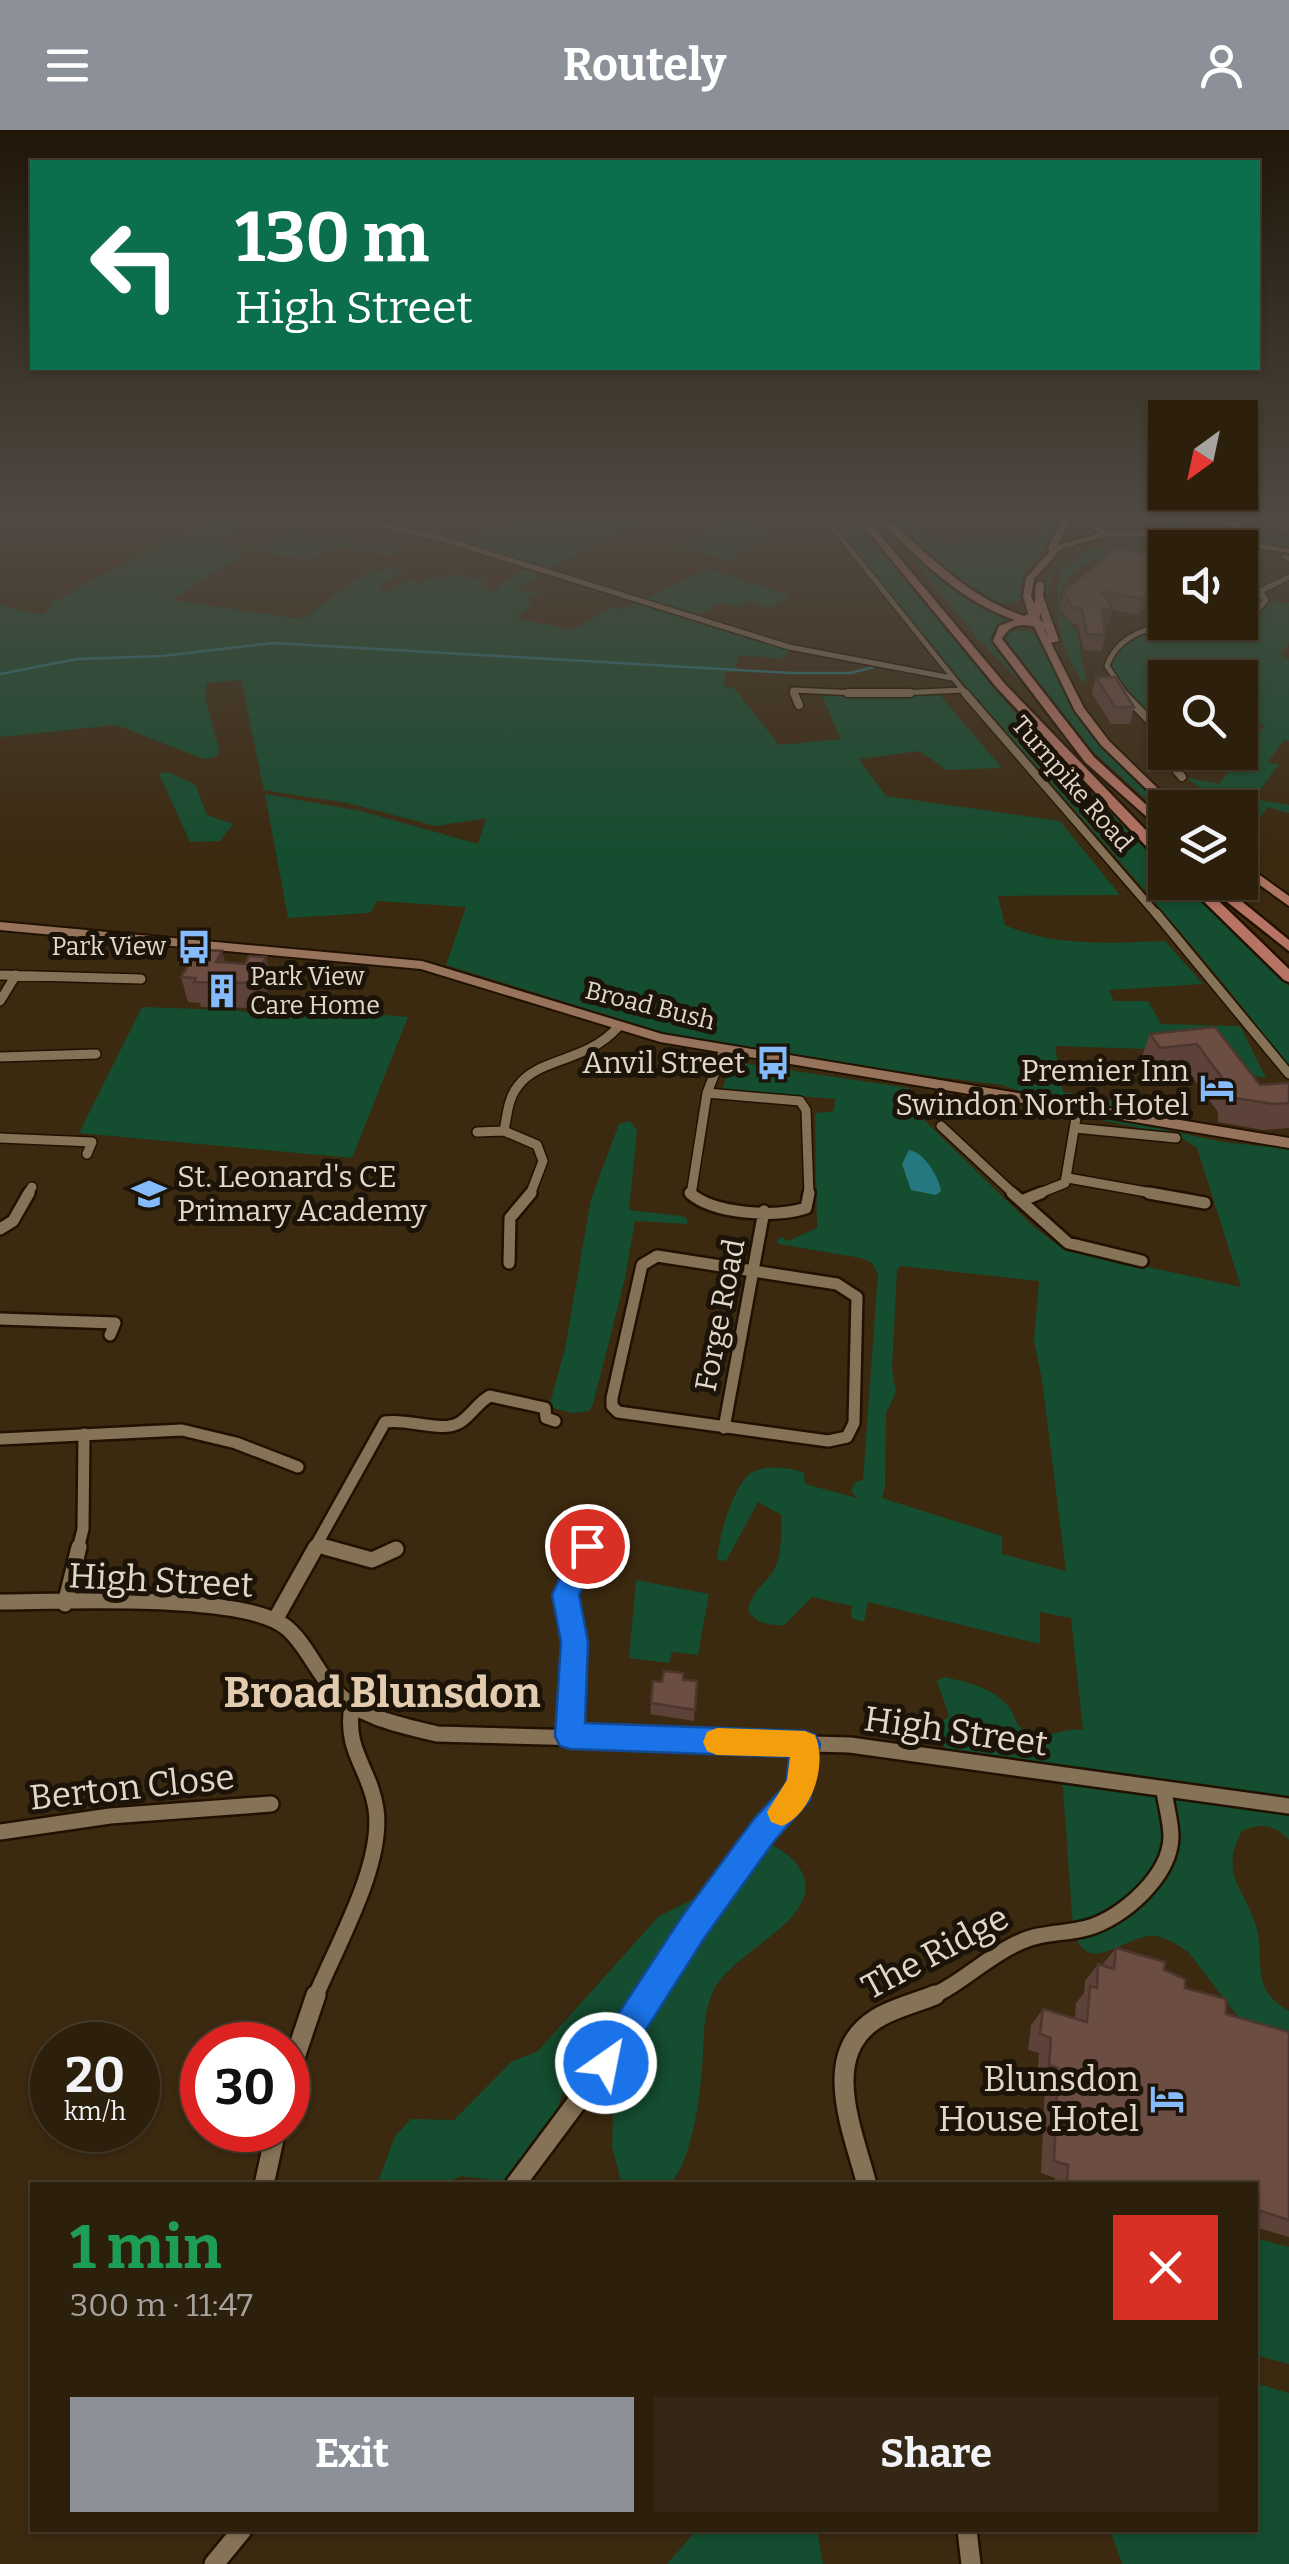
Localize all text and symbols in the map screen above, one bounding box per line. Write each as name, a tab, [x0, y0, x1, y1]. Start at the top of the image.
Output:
icon: menu	[40, 38, 95, 93]
text: Routely	[563, 38, 726, 92]
icon: person	[1194, 38, 1249, 93]
text: 130 m	[235, 196, 429, 280]
icon: left	[70, 200, 200, 330]
text: High Street	[235, 281, 473, 335]
north arrow	[1148, 400, 1258, 510]
map controls	[1148, 400, 1258, 900]
button: sound	[1148, 530, 1258, 640]
button: search	[1148, 660, 1258, 770]
street label: Turnpike Road	[1005, 710, 1139, 858]
button: layers	[1148, 790, 1258, 900]
bus stop icon: Park View	[175, 928, 213, 966]
place label: Park View	[51, 932, 167, 962]
place label: Park View Care Home	[250, 962, 380, 1021]
building icon: Park View Care Home	[203, 972, 241, 1010]
street label: Broad Bush	[582, 975, 718, 1037]
bus stop icon: Anvil Street	[754, 1044, 792, 1082]
place label: Anvil Street	[582, 1045, 745, 1081]
place label: Premier Inn Swindon North Hotel	[895, 1053, 1189, 1123]
hotel icon: Premier Inn Swindon North Hotel	[1198, 1069, 1236, 1107]
place label: St. Leonard's CE Primary Academy	[177, 1159, 427, 1229]
school or university icon: St. Leonard's CE Primary Academy	[130, 1175, 168, 1213]
street label: Forge Road	[688, 1235, 752, 1394]
pin	[545, 1504, 630, 1589]
icon: arrive	[560, 1519, 615, 1574]
street label: High Street	[68, 1554, 255, 1606]
district label: Broad Blunsdon	[223, 1668, 541, 1718]
street label: High Street	[861, 1697, 1051, 1765]
street label: Berton Close	[27, 1755, 237, 1819]
street label: The Ridge	[855, 1896, 1015, 2008]
position arrow	[554, 2011, 658, 2115]
speed limit sign: 30	[180, 2022, 310, 2152]
text: 20	[65, 2045, 125, 2105]
place label: Blunsdon House Hotel	[938, 2058, 1139, 2140]
hotel icon: Blunsdon House Hotel	[1148, 2080, 1186, 2118]
text: km/h	[64, 2097, 126, 2127]
text: 1 min	[70, 2212, 222, 2284]
button: close	[1113, 2215, 1218, 2320]
text: 300 m · 11:47	[70, 2286, 253, 2324]
button: Exit	[70, 2397, 634, 2512]
button: Share	[654, 2397, 1218, 2512]

